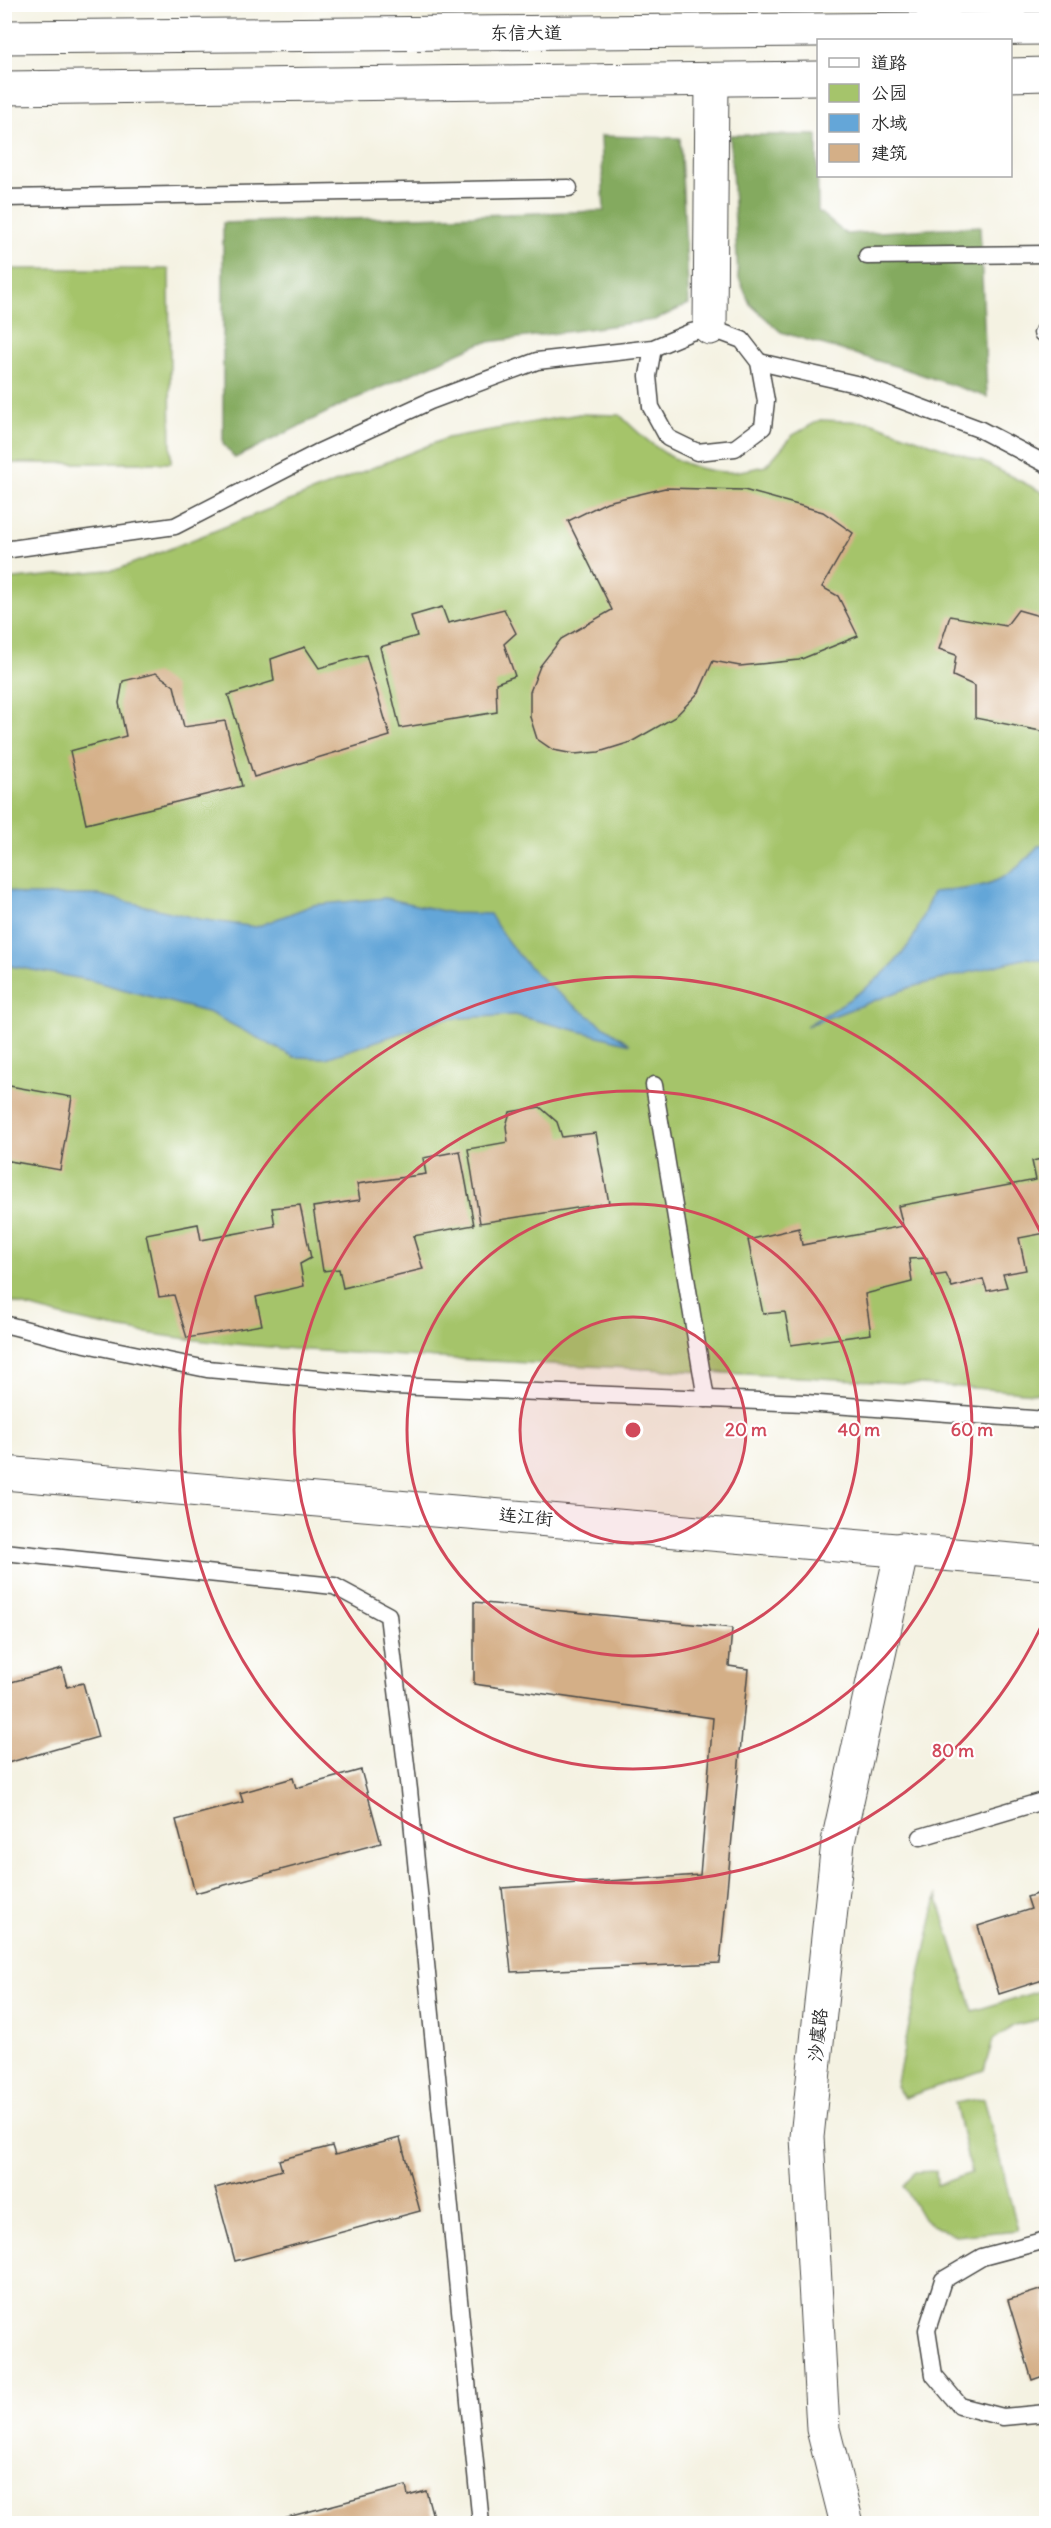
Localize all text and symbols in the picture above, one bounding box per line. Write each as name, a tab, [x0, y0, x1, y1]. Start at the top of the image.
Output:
street label: 东信大道	[490, 21, 562, 44]
legend	[817, 39, 1012, 177]
text: 道路	[871, 51, 907, 74]
text: 公园	[871, 81, 907, 104]
text: 水域	[871, 111, 907, 134]
text: 建筑	[871, 141, 907, 164]
text: 20 m	[725, 1418, 767, 1441]
text: 40 m	[838, 1418, 880, 1441]
text: 60 m	[951, 1418, 993, 1441]
centre of rings	[623, 1420, 643, 1440]
street label: 连江街	[498, 1503, 554, 1530]
text: 80 m	[932, 1739, 974, 1762]
street label: 沙虞路	[803, 2007, 832, 2063]

